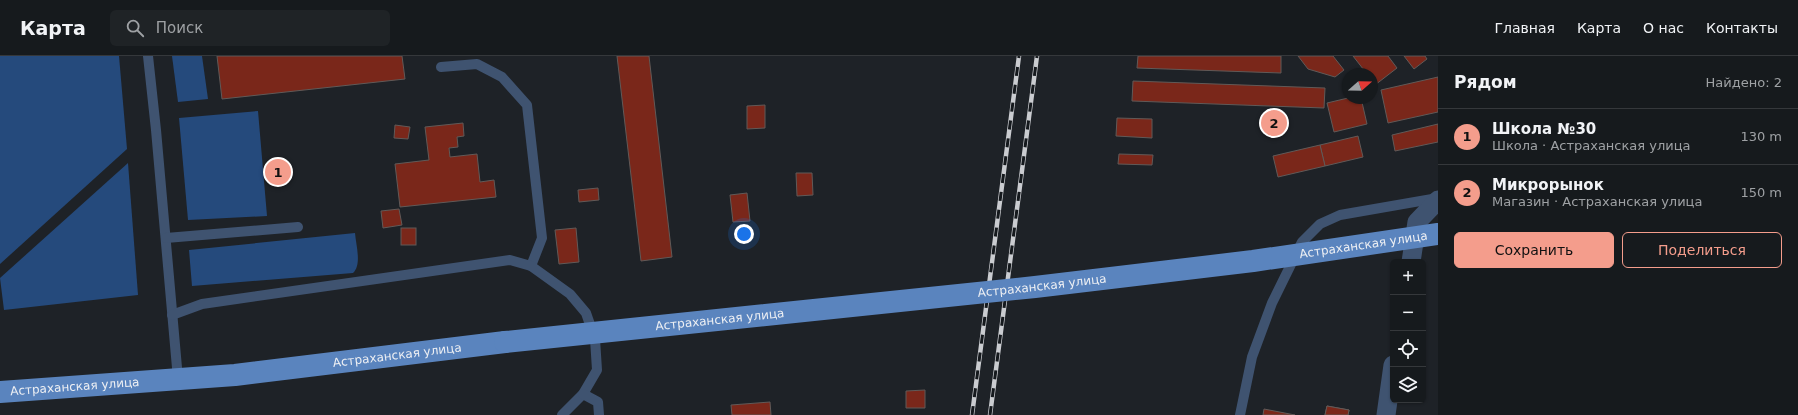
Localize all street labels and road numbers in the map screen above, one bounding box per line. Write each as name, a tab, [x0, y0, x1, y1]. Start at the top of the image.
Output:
street label: Астраханская улица	[1298, 229, 1429, 261]
street label: Астраханская улица	[977, 272, 1107, 300]
street label: Астраханская улица	[655, 306, 785, 333]
street label: Астраханская улица	[332, 340, 462, 370]
street label: Астраханская улица	[10, 375, 140, 398]

